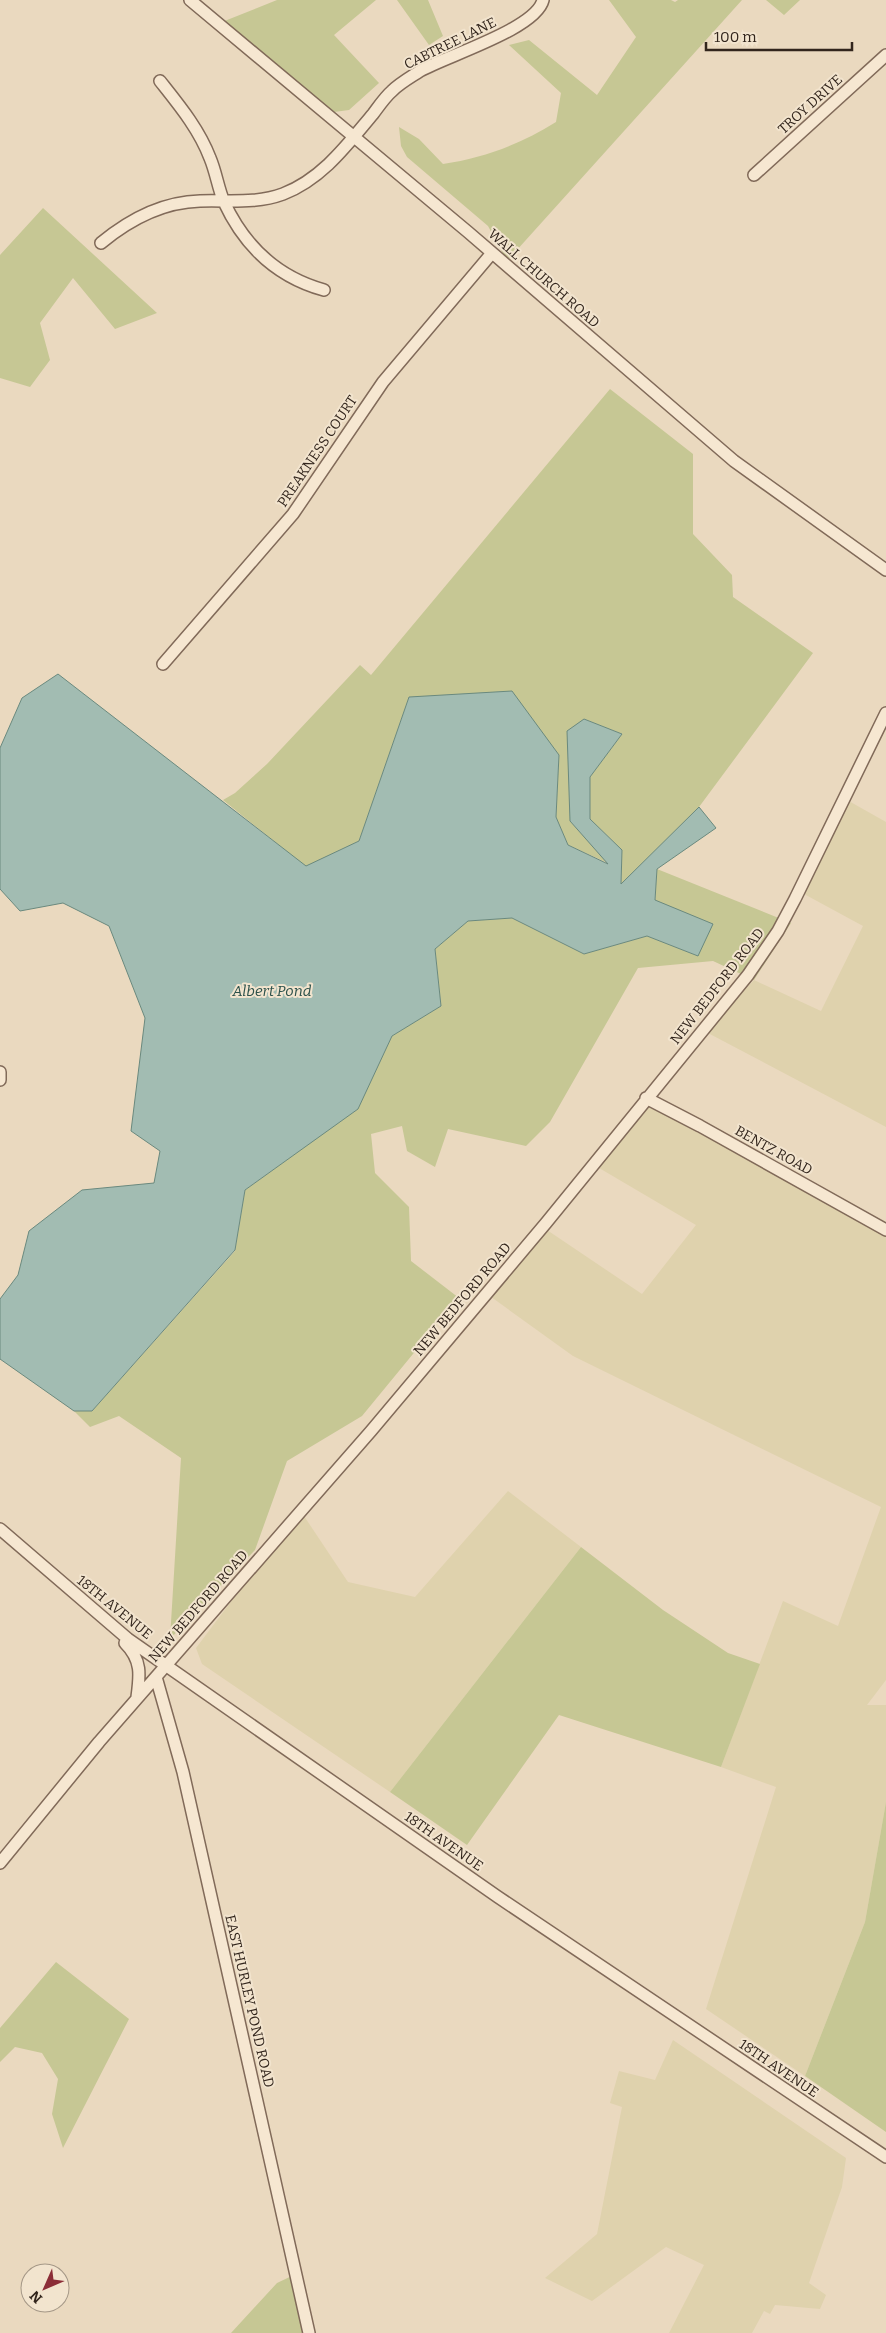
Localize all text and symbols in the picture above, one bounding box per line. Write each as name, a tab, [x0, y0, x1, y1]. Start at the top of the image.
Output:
street label: CABTREE LANE	[401, 14, 499, 73]
scale bar	[706, 20, 852, 52]
text: 100 m	[714, 28, 757, 46]
street label: TROY DRIVE	[775, 71, 846, 138]
street label: WALL CHURCH ROAD	[485, 225, 603, 331]
street label: PREAKNESS COURT	[274, 392, 361, 510]
street label: NEW BEDFORD ROAD	[667, 925, 768, 1048]
water label: Albert Pond	[231, 982, 312, 1000]
street label: BENTZ ROAD	[732, 1122, 815, 1179]
street label: NEW BEDFORD ROAD	[410, 1239, 515, 1359]
street label: NEW BEDFORD ROAD	[145, 1547, 252, 1666]
street label: 18TH AVENUE	[74, 1572, 156, 1643]
street label: 18TH AVENUE	[401, 1808, 486, 1875]
street label: EAST HURLEY POND ROAD	[221, 1913, 278, 2089]
street label: 18TH AVENUE	[736, 2036, 822, 2101]
north arrow	[20, 2263, 70, 2313]
text: N	[26, 2287, 46, 2307]

